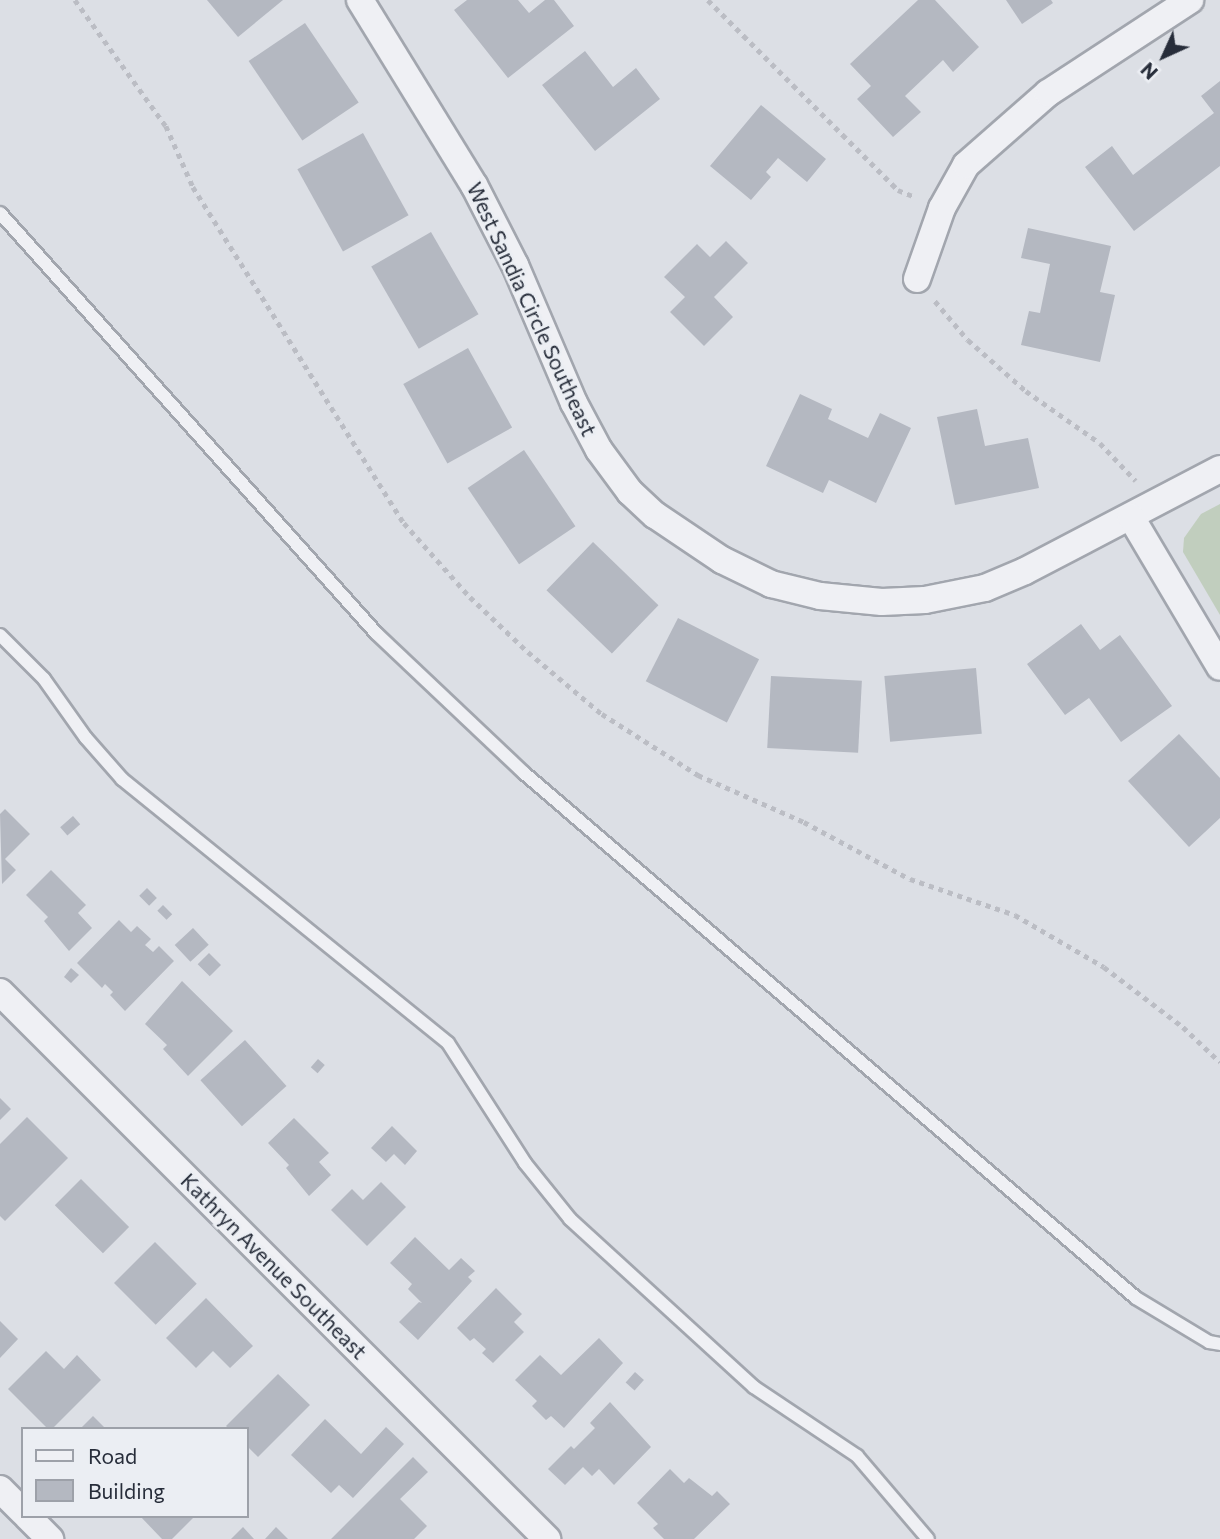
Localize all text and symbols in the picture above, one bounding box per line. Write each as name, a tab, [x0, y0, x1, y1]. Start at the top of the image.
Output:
north arrow	[1129, 21, 1199, 91]
text: N	[1136, 58, 1162, 84]
street label: West Sandia Circle Southeast	[462, 178, 602, 440]
street label: Kathryn Avenue Southeast	[176, 1168, 372, 1364]
legend	[21, 1427, 248, 1518]
text: Road	[88, 1443, 137, 1468]
text: Building	[88, 1478, 165, 1503]

